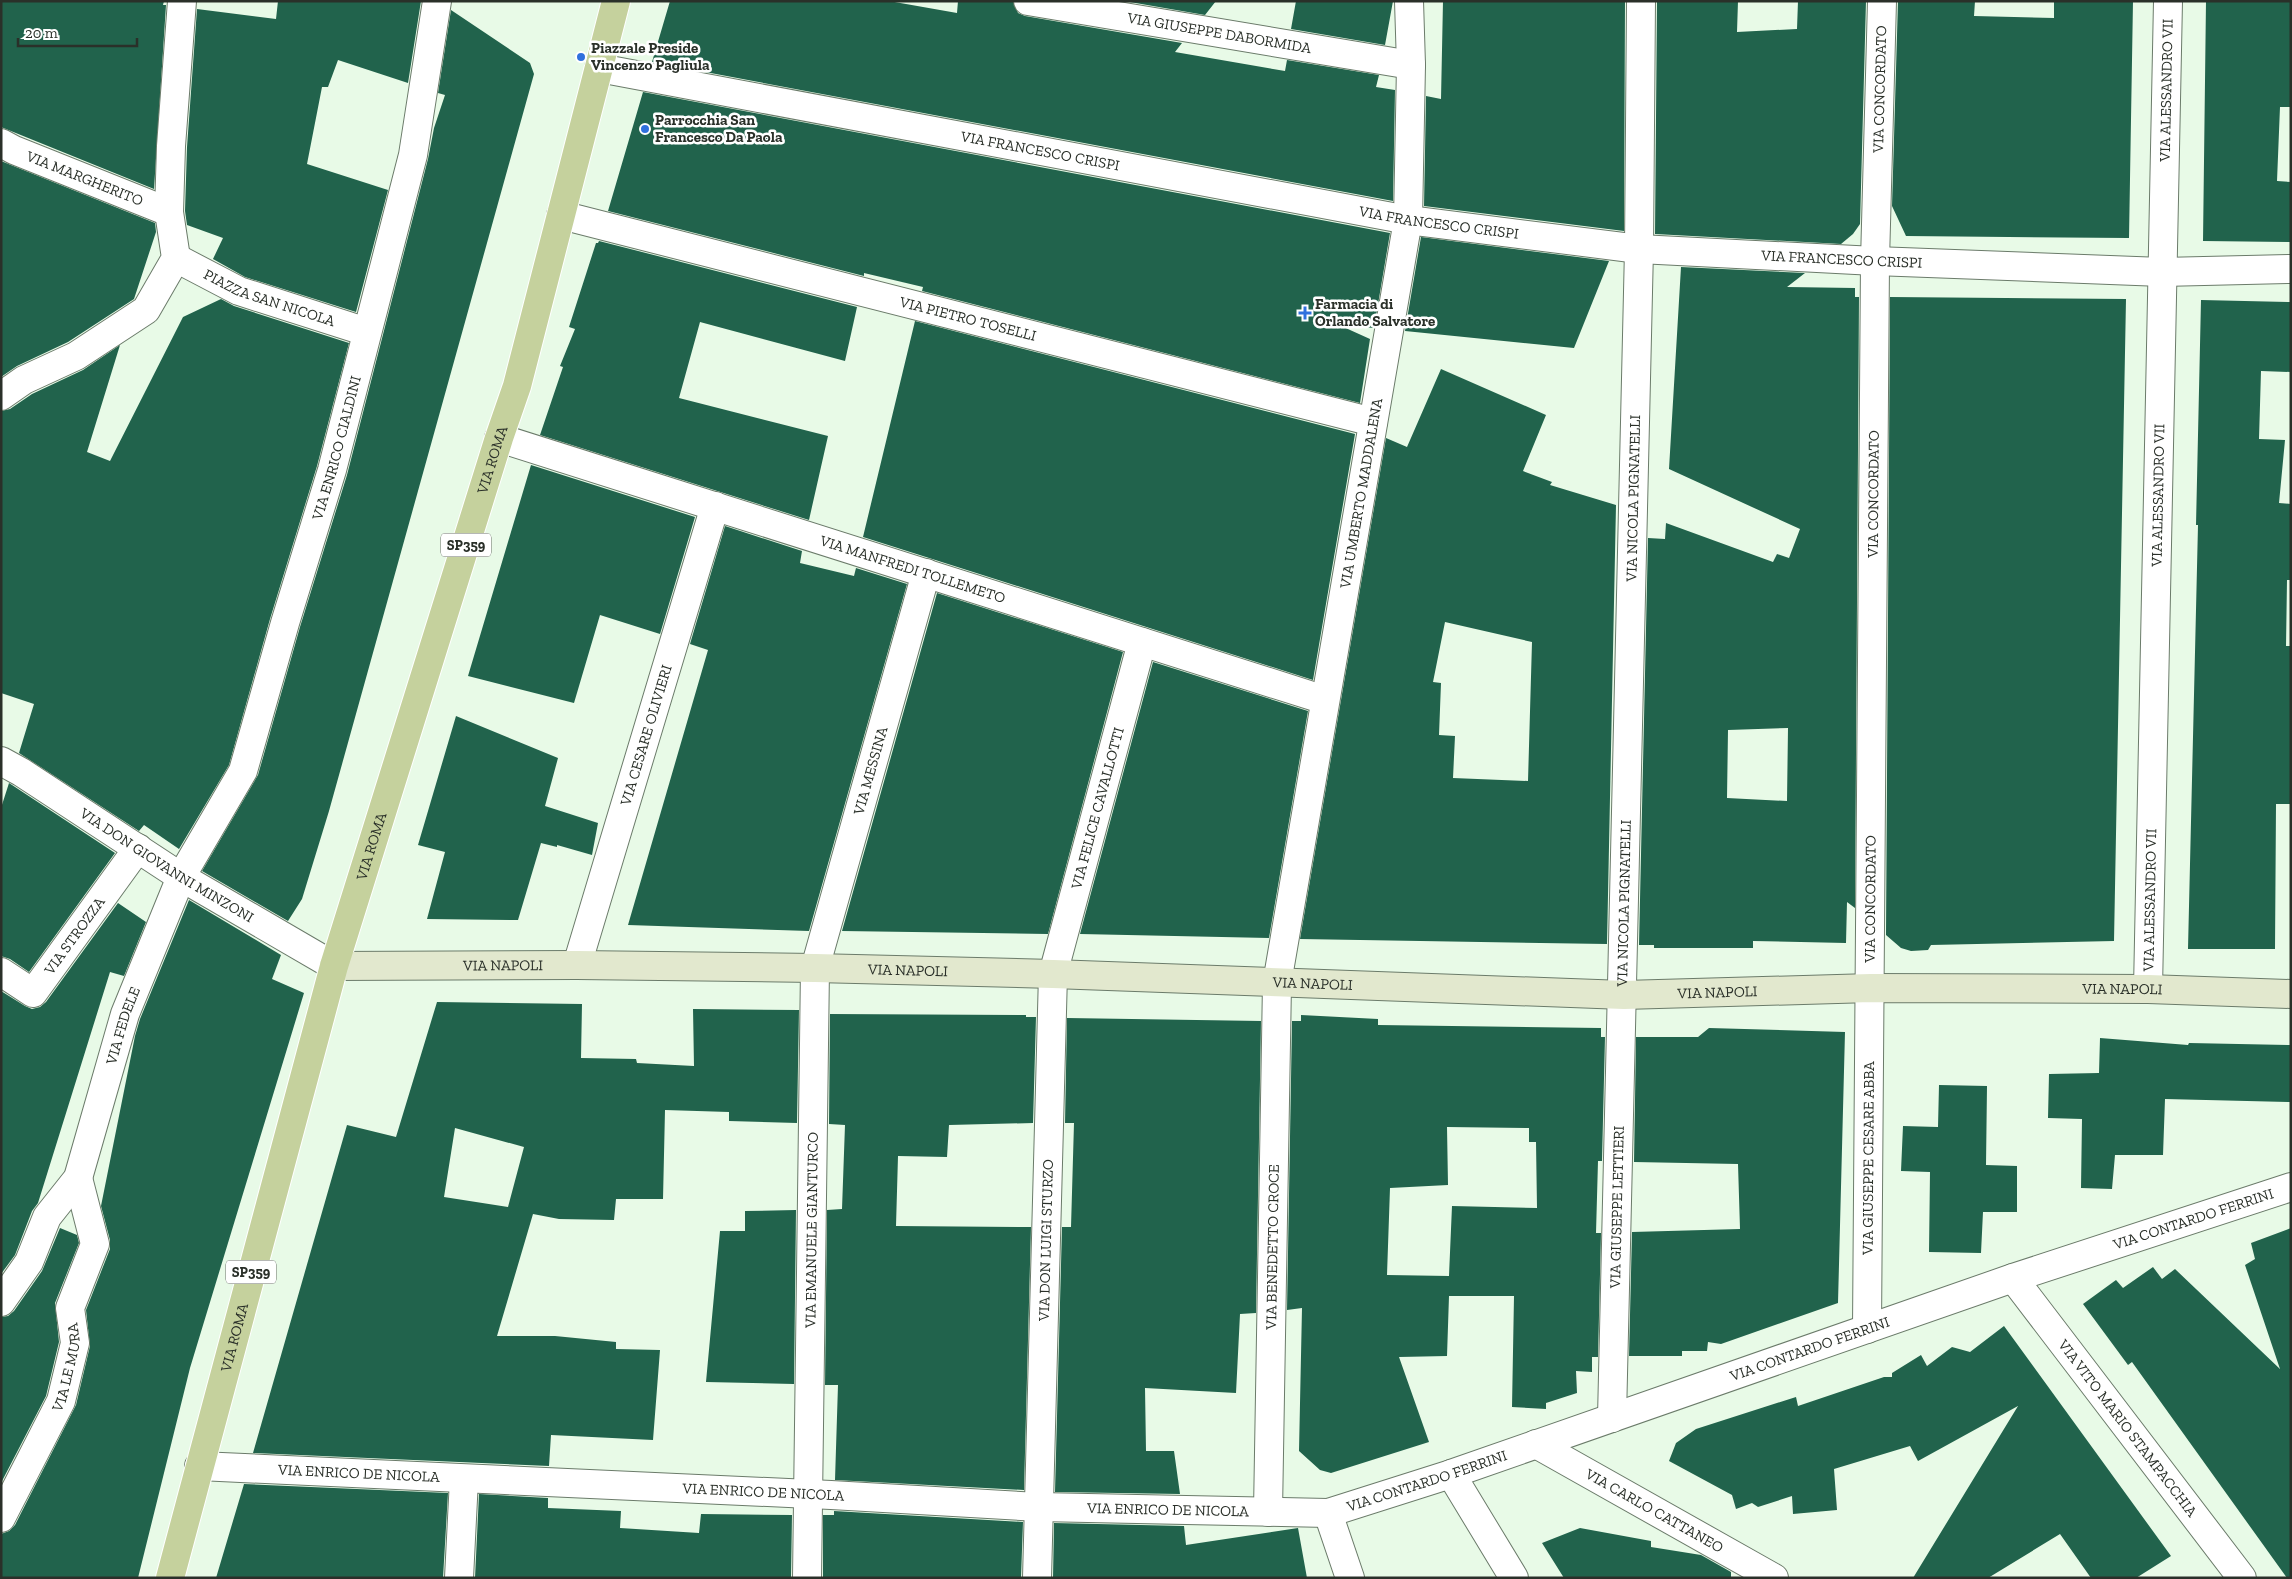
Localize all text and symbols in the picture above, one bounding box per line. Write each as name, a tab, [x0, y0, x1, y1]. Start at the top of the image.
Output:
street label: VIA GIUSEPPE DABORMIDA	[1125, 9, 1313, 57]
scale bar	[18, 15, 136, 47]
street label: VIA ALESSANDRO VII	[2156, 18, 2177, 163]
text: 20 m	[25, 24, 58, 42]
street label: VIA CONCORDATO	[1869, 25, 1890, 154]
place label: Piazzale Preside Vincenzo Pagliula	[591, 39, 710, 74]
marker: Piazzale Preside Vincenzo Pagliula	[575, 51, 587, 63]
place label: Parrocchia San Francesco Da Paola	[655, 111, 783, 146]
marker: Parrocchia San Francesco Da Paola	[639, 123, 651, 135]
street label: VIA FRANCESCO CRISPI	[958, 127, 1121, 175]
street label: VIA MARGHERITO	[23, 147, 146, 210]
street label: VIA FRANCESCO CRISPI	[1356, 202, 1520, 243]
street label: VIA FRANCESCO CRISPI	[1760, 246, 1923, 272]
street label: PIAZZA SAN NICOLA	[201, 265, 338, 330]
street label: VIA PIETRO TOSELLI	[897, 292, 1038, 345]
place label: Farmacia di Orlando Salvatore	[1315, 295, 1435, 330]
marker: Farmacia di Orlando Salvatore	[1299, 307, 1311, 319]
street label: VIA ENRICO CIALDINI	[308, 374, 365, 523]
street label: VIA UMBERTO MADDALENA	[1336, 397, 1386, 591]
street label: VIA NICOLA PIGNATELLI	[1622, 414, 1644, 583]
street label: VIA ROMA	[473, 423, 512, 497]
street label: VIA ALESSANDRO VII	[2148, 423, 2168, 568]
street label: VIA CONCORDATO	[1864, 430, 1883, 559]
street label: VIA MANFREDI TOLLEMETO	[817, 531, 1008, 607]
road number: SP359	[441, 534, 491, 556]
street label: VIA CESARE OLIVIERI	[616, 663, 676, 809]
street label: VIA MESSINA	[849, 724, 891, 818]
street label: VIA FELICE CAVALLOTTI	[1067, 725, 1128, 892]
street label: VIA DON GIOVANNI MINZONI	[76, 804, 257, 926]
street label: VIA ROMA	[352, 810, 391, 883]
street label: VIA NICOLA PIGNATELLI	[1613, 819, 1635, 988]
street label: VIA ALESSANDRO VII	[2139, 828, 2160, 973]
street label: VIA CONCORDATO	[1861, 835, 1880, 964]
street label: VIA STROZZA	[40, 893, 109, 979]
street label: VIA NAPOLI	[462, 956, 543, 974]
street label: VIA NAPOLI	[867, 960, 948, 980]
street label: VIA NAPOLI	[1271, 973, 1353, 994]
street label: VIA NAPOLI	[2081, 980, 2163, 999]
street label: VIA NAPOLI	[1676, 982, 1758, 1003]
street label: VIA FEDELE	[102, 984, 144, 1067]
street label: VIA GIUSEPPE CESARE ABBA	[1859, 1061, 1878, 1256]
street label: VIA GIUSEPPE LETTIERI	[1606, 1125, 1628, 1290]
street label: VIA EMANUELE GIANTURCO	[801, 1132, 822, 1329]
street label: VIA DON LUIGI STURZO	[1035, 1159, 1057, 1322]
street label: VIA BENEDETTO CROCE	[1262, 1164, 1283, 1331]
street label: VIA CONTARDO FERRINI	[2110, 1184, 2276, 1254]
road number: SP359	[226, 1260, 276, 1284]
street label: VIA ROMA	[216, 1301, 252, 1375]
street label: VIA CONTARDO FERRINI	[1727, 1313, 1892, 1385]
street label: VIA LE MURA	[48, 1321, 84, 1416]
street label: VIA VITO MARIO STAMPACCHIA	[2054, 1335, 2201, 1521]
street label: VIA CONTARDO FERRINI	[1343, 1446, 1510, 1516]
street label: VIA ENRICO DE NICOLA	[277, 1461, 440, 1486]
street label: VIA CARLO CATTANEO	[1582, 1464, 1727, 1557]
street label: VIA ENRICO DE NICOLA	[681, 1479, 845, 1505]
street label: VIA ENRICO DE NICOLA	[1086, 1499, 1249, 1520]

